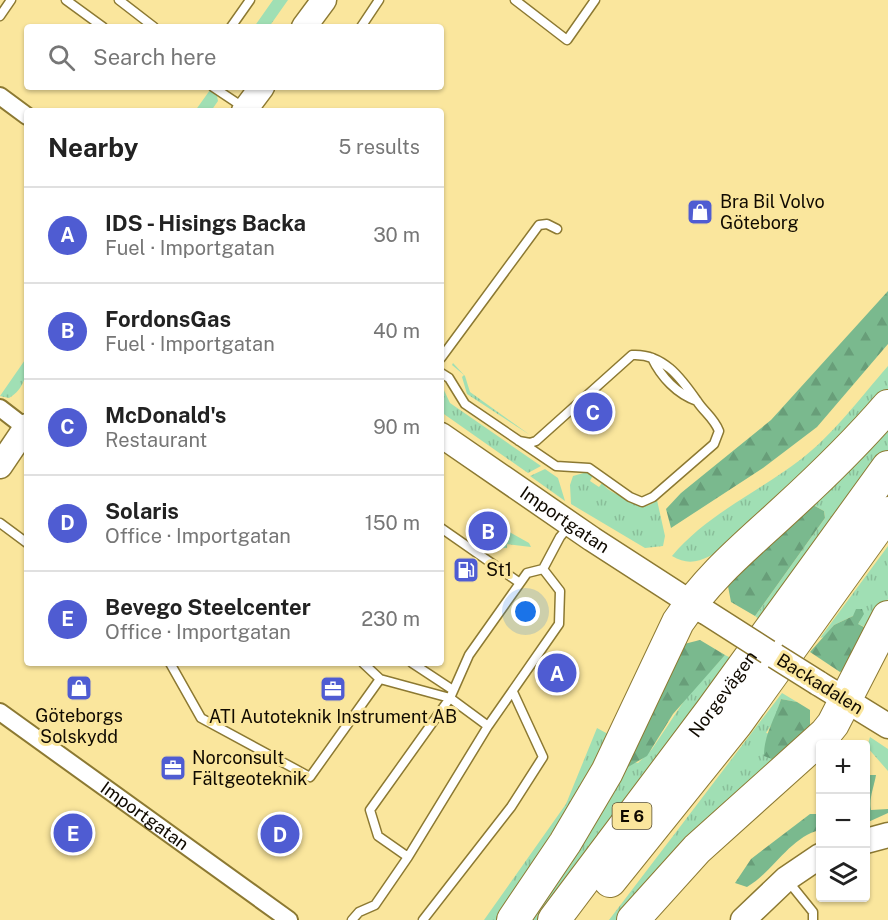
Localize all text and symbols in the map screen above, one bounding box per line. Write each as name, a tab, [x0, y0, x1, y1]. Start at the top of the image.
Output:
search box	[24, 24, 444, 90]
icon: search	[45, 41, 78, 74]
text: Search here	[93, 44, 217, 70]
text: Nearby	[48, 132, 138, 163]
text: 5 results	[338, 135, 420, 159]
place label: Bra Bil Volvo Göteborg	[720, 191, 825, 233]
shop icon: Bra Bil Volvo Göteborg	[685, 197, 715, 227]
text: IDS - Hisings Backa	[105, 210, 306, 236]
text: A	[60, 223, 75, 247]
text: 30 m	[373, 223, 420, 247]
text: Fuel · Importgatan	[105, 236, 275, 260]
text: FordonsGas	[105, 306, 231, 332]
text: B	[61, 319, 74, 343]
text: 40 m	[373, 319, 420, 343]
text: Fuel · Importgatan	[105, 332, 275, 356]
pin: C	[574, 390, 612, 434]
text: McDonald's	[105, 402, 226, 428]
text: C	[60, 415, 75, 439]
text: 90 m	[373, 415, 420, 439]
text: Restaurant	[105, 428, 207, 452]
street label: Importgatan	[516, 482, 613, 557]
text: Solaris	[105, 498, 179, 524]
pin: B	[468, 508, 508, 554]
text: D	[60, 511, 75, 535]
text: 150 m	[365, 511, 420, 535]
text: Office · Importgatan	[105, 524, 291, 548]
fuel station icon: St1	[451, 555, 481, 585]
place label: St1	[486, 559, 512, 580]
text: Bevego Steelcenter	[105, 594, 311, 620]
your location	[511, 597, 540, 626]
text: E	[61, 607, 74, 631]
text: 230 m	[361, 607, 420, 631]
text: Office · Importgatan	[105, 620, 291, 644]
street label: Norgevägen	[684, 647, 761, 741]
street label: Backadalen	[773, 649, 867, 718]
pin: A	[538, 650, 576, 696]
shop icon: Göteborgs Solskydd	[64, 673, 94, 703]
office icon: ATI Autoteknik Instrument AB	[318, 674, 348, 704]
place label: Göteborgs Solskydd	[35, 705, 123, 747]
place label: ATI Autoteknik Instrument AB	[209, 706, 457, 727]
map controls	[816, 740, 870, 902]
button: +	[816, 740, 870, 794]
place label: Norconsult Fältgeoteknik	[192, 747, 307, 789]
office icon: Norconsult Fältgeoteknik	[158, 753, 188, 783]
street label: Importgatan	[97, 777, 193, 854]
button: −	[816, 794, 870, 848]
road number: E 6	[612, 803, 652, 829]
pin: E	[54, 810, 92, 856]
pin: D	[260, 812, 300, 856]
button: layers	[816, 848, 870, 902]

